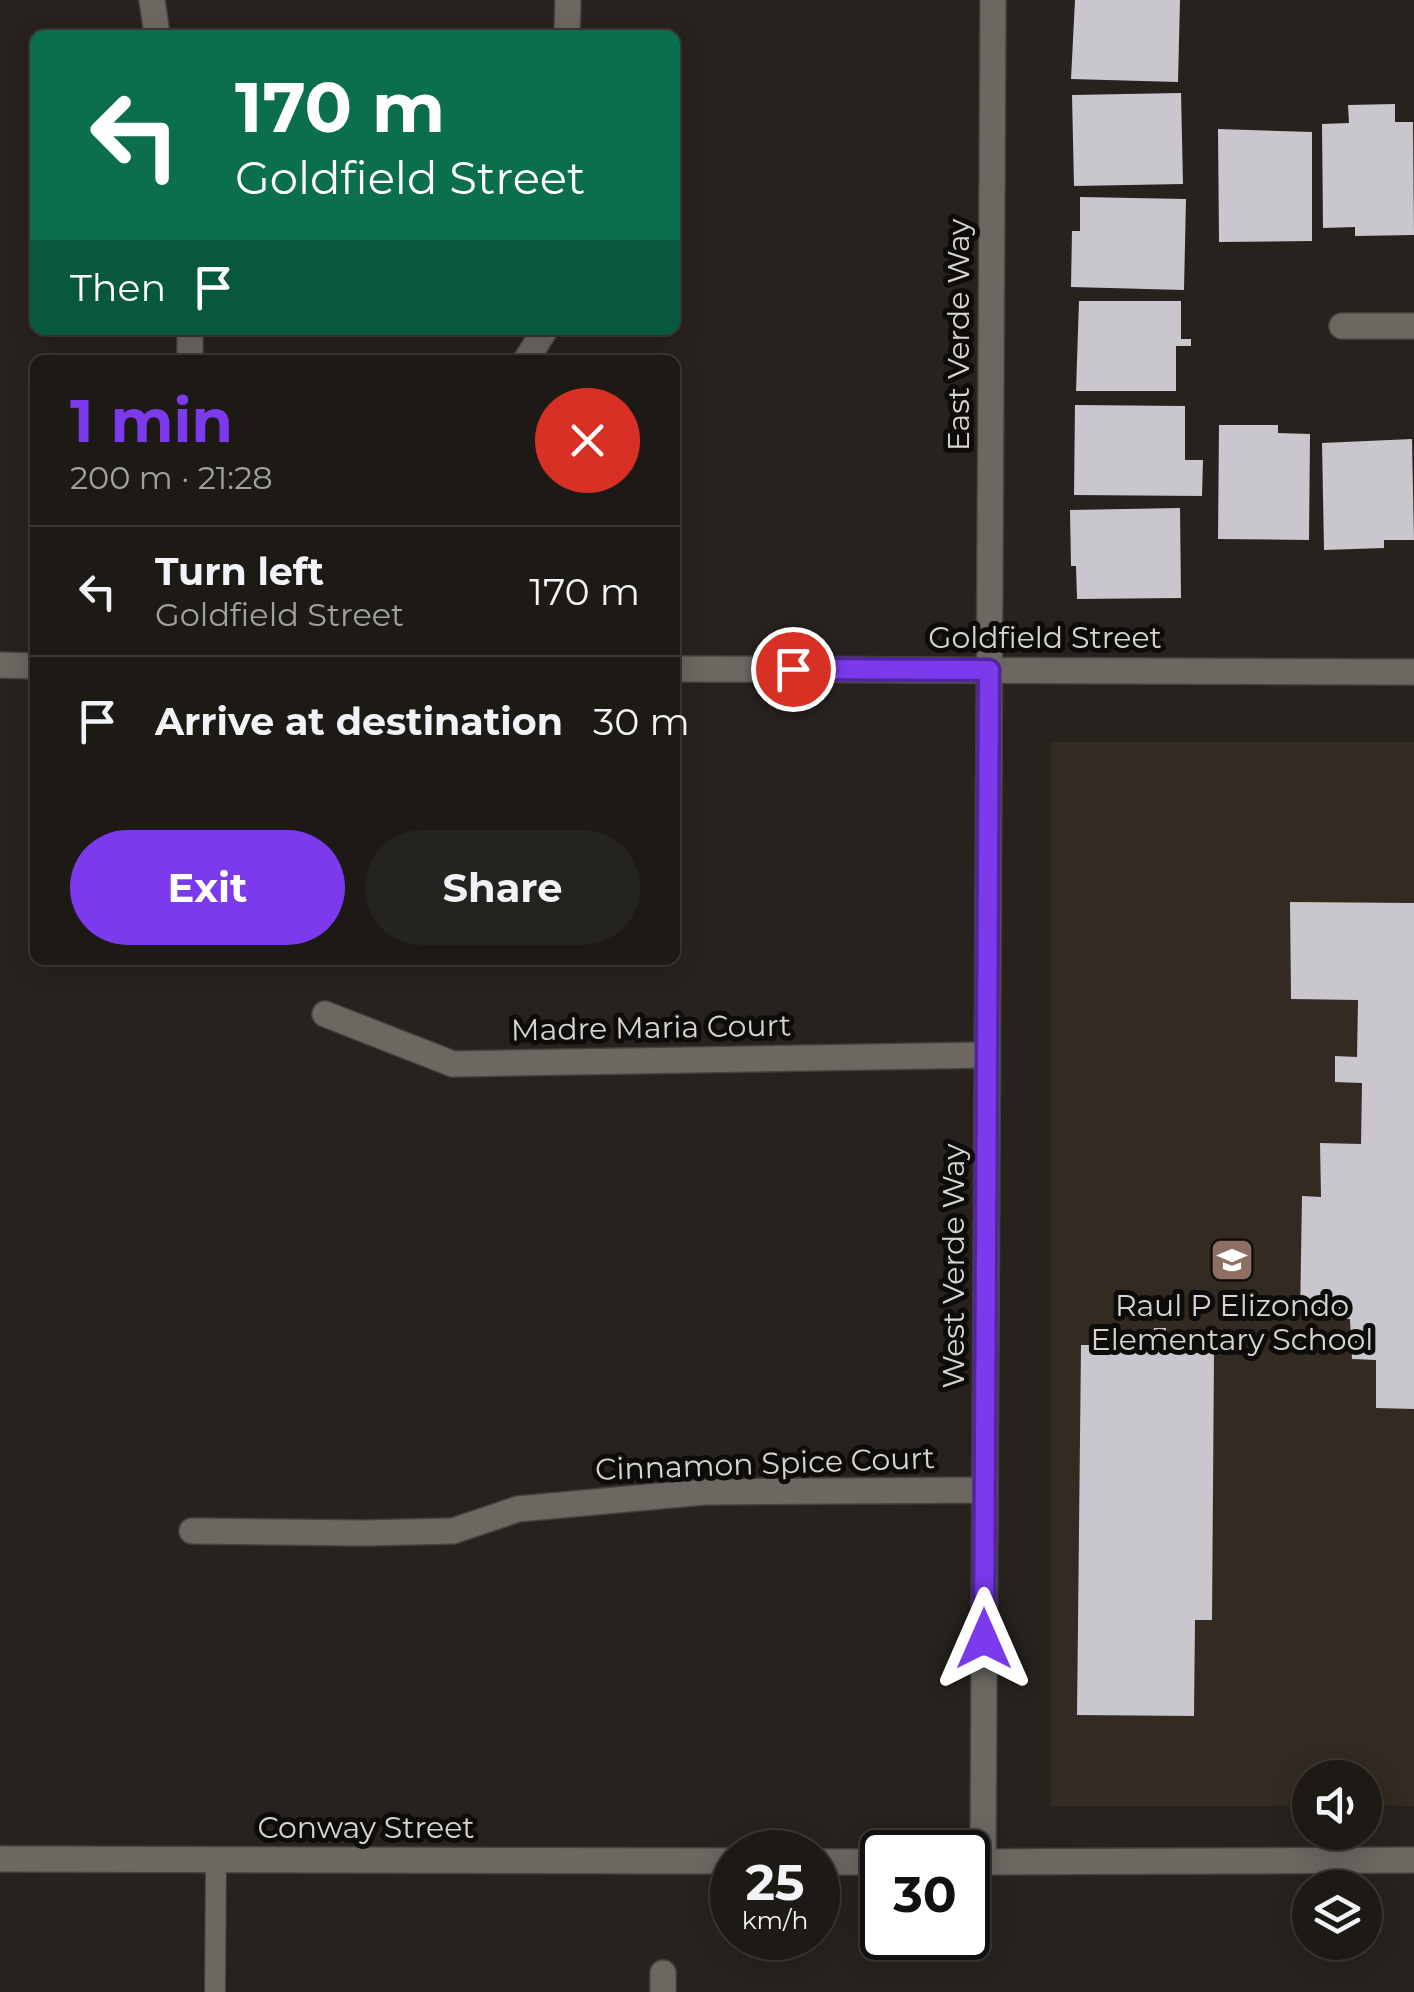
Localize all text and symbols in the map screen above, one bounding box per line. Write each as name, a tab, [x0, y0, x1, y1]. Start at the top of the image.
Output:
text: 170 m	[235, 64, 445, 150]
icon: left	[70, 70, 200, 200]
text: Goldfield Street	[235, 150, 585, 205]
street label: East Verde Way	[940, 218, 977, 451]
icon: arrive	[186, 260, 241, 315]
text: Then	[70, 264, 166, 311]
text: 1 min	[70, 384, 233, 457]
button: close	[535, 388, 640, 493]
text: 200 m · 21:28	[70, 458, 273, 497]
text: Turn left	[155, 548, 324, 595]
icon: left	[70, 564, 125, 619]
text: 170 m	[529, 568, 640, 615]
text: Goldfield Street	[155, 595, 404, 634]
street label: Goldfield Street	[928, 619, 1162, 656]
pin	[751, 627, 836, 712]
icon: arrive	[766, 642, 821, 697]
icon: arrive	[70, 694, 125, 749]
text: Arrive at destination	[155, 698, 563, 745]
text: 30 m	[593, 698, 690, 745]
button: Exit	[70, 830, 345, 945]
button: Share	[365, 830, 640, 945]
street label: Madre Maria Court	[511, 1007, 791, 1048]
street label: West Verde Way	[935, 1143, 972, 1388]
school or university icon: Raul P Elizondo Elementary School	[1209, 1237, 1255, 1283]
place label: Raul P Elizondo Elementary School	[1091, 1287, 1373, 1358]
street label: Cinnamon Spice Court	[594, 1439, 936, 1488]
position arrow	[932, 1587, 1036, 1691]
map controls	[1292, 1760, 1382, 1960]
button: sound	[1292, 1760, 1382, 1850]
street label: Conway Street	[257, 1809, 475, 1846]
speed limit sign: 30	[860, 1830, 990, 1960]
text: 25	[745, 1852, 805, 1913]
button: layers	[1292, 1870, 1382, 1960]
text: km/h	[742, 1905, 808, 1935]

